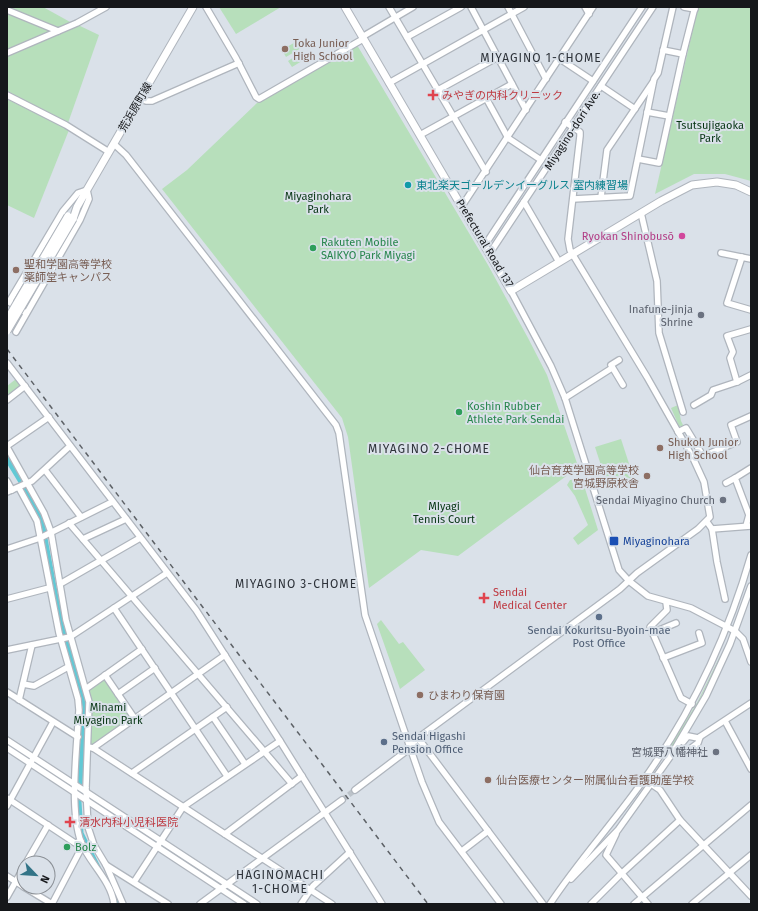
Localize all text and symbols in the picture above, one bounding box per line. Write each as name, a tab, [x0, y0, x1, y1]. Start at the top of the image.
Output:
place label: Toka Junior High School	[293, 37, 352, 63]
marker: Toka Junior High School	[280, 44, 290, 54]
district label: MIYAGINO 1-CHOME	[480, 51, 602, 65]
street label: 荒浜原町線	[116, 80, 155, 134]
street label: Miyagino-dori Ave.	[542, 88, 603, 173]
marker: みやぎの内科クリニック	[427, 89, 439, 101]
place label: みやぎの内科クリニック	[442, 89, 563, 102]
park label: Tsutsujigaoka Park	[676, 119, 744, 145]
place label: 東北楽天ゴールデンイーグルス 室内練習場	[416, 179, 628, 192]
marker: 東北楽天ゴールデンイーグルス 室内練習場	[403, 180, 413, 190]
park label: Miyaginohara Park	[285, 190, 351, 216]
street label: Prefectural Road 137	[453, 197, 516, 290]
place label: Ryokan Shinobusō	[582, 230, 674, 243]
marker: Ryokan Shinobusō	[677, 231, 687, 241]
place label: Rakuten Mobile SAIKYO Park Miyagi	[321, 236, 415, 262]
marker: Rakuten Mobile SAIKYO Park Miyagi	[308, 243, 318, 253]
place label: 聖和学園高等学校 薬師堂キャンパス	[24, 258, 112, 284]
marker: 聖和学園高等学校 薬師堂キャンパス	[11, 265, 21, 275]
place label: Inafune-jinja Shrine	[629, 303, 693, 329]
marker: Inafune-jinja Shrine	[696, 310, 706, 320]
place label: Koshin Rubber Athlete Park Sendai	[467, 400, 564, 426]
marker: Koshin Rubber Athlete Park Sendai	[454, 407, 464, 417]
place label: Shukoh Junior High School	[668, 436, 739, 462]
district label: MIYAGINO 2-CHOME	[368, 442, 490, 456]
marker: Shukoh Junior High School	[655, 443, 665, 453]
place label: 仙台育英学園高等学校 宮城野原校舎	[529, 464, 639, 490]
marker: 仙台育英学園高等学校 宮城野原校舎	[642, 471, 652, 481]
place label: Sendai Miyagino Church	[596, 494, 715, 507]
marker: Sendai Miyagino Church	[718, 495, 728, 505]
park label: MIyagi Tennis Court	[413, 500, 475, 526]
marker: Miyaginohara	[608, 535, 620, 547]
place label: Miyaginohara	[623, 535, 690, 548]
district label: MIYAGINO 3-CHOME	[235, 577, 357, 591]
place label: Sendai Medical Center	[493, 586, 568, 612]
marker: Sendai Medical Center	[478, 592, 490, 604]
marker: Sendai Kokuritsu-Byoin-mae Post Office	[594, 612, 604, 622]
place label: Sendai Kokuritsu-Byoin-mae Post Office	[528, 624, 670, 650]
place label: ひまわり保育園	[428, 689, 505, 702]
marker: ひまわり保育園	[415, 690, 425, 700]
park label: Minami Miyagino Park	[73, 701, 143, 727]
place label: Sendai Higashi Pension Office	[392, 730, 466, 756]
marker: Sendai Higashi Pension Office	[379, 737, 389, 747]
place label: 宮城野八幡神社	[631, 746, 708, 759]
marker: 宮城野八幡神社	[711, 747, 721, 757]
place label: 仙台医療センター附属仙台看護助産学校	[496, 774, 694, 787]
marker: 仙台医療センター附属仙台看護助産学校	[483, 775, 493, 785]
marker: 清水内科小児科医院	[64, 816, 76, 828]
place label: 清水内科小児科医院	[79, 816, 178, 829]
place label: Bolz	[75, 841, 96, 854]
marker: Bolz	[62, 842, 72, 852]
north arrow	[16, 855, 56, 895]
district label: HAGINOMACHI 1-CHOME	[236, 868, 324, 896]
text: N	[37, 873, 52, 885]

